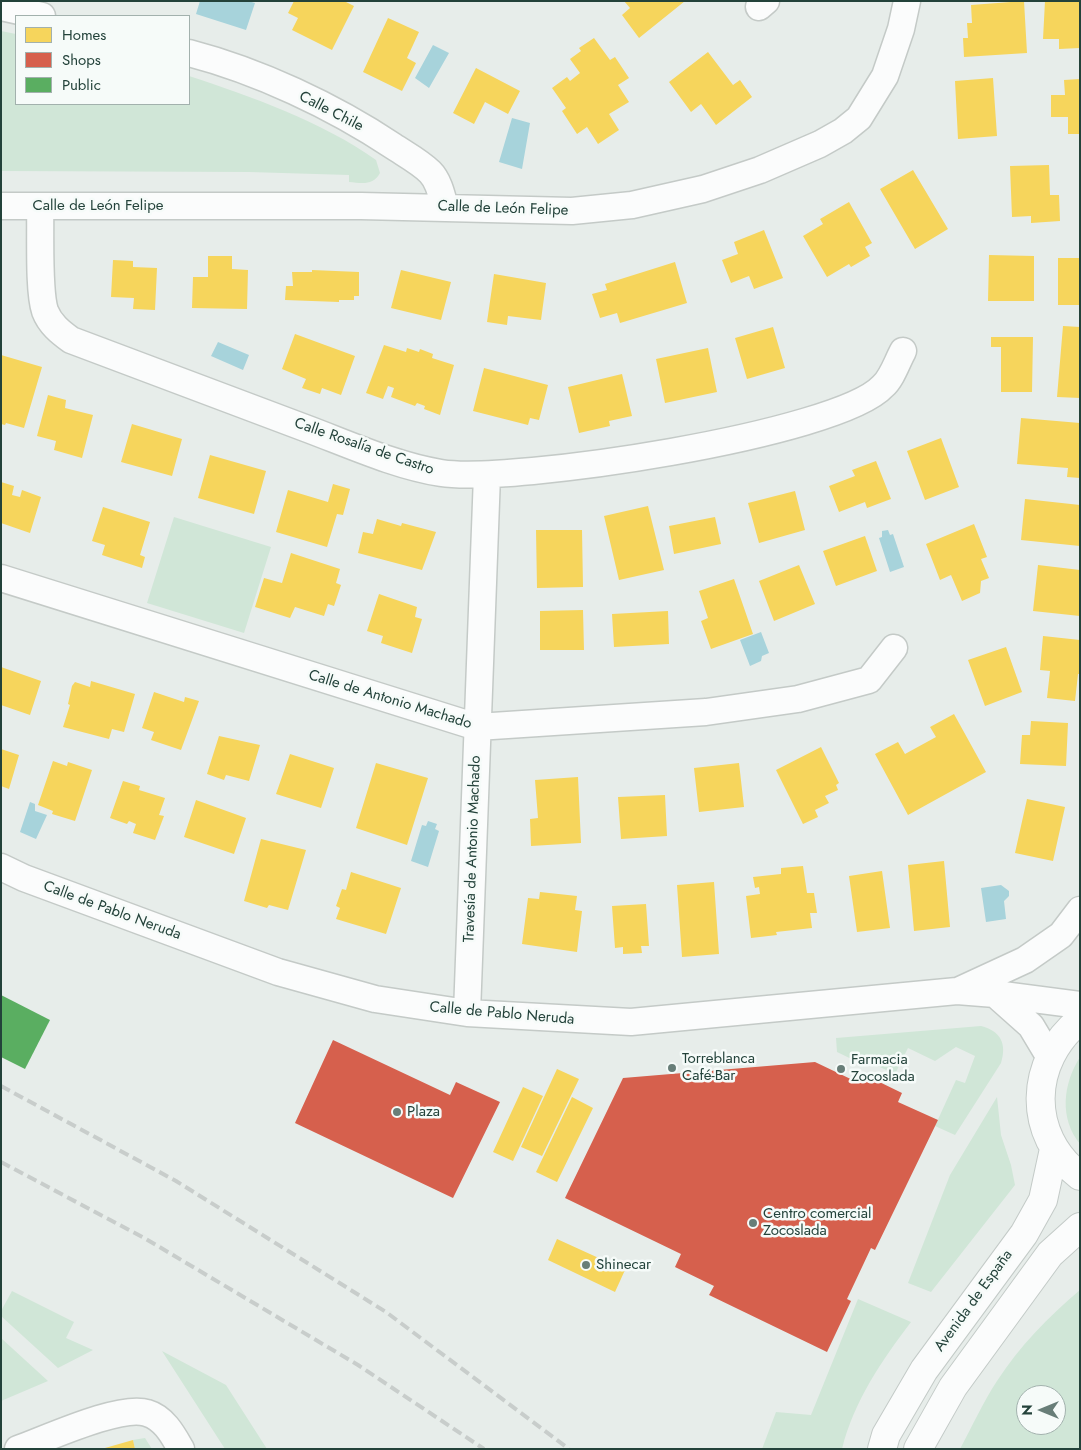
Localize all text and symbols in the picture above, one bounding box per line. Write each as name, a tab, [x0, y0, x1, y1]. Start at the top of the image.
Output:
legend	[15, 15, 190, 105]
text: Homes	[62, 24, 106, 46]
text: Shops	[62, 49, 101, 71]
text: Public	[62, 74, 101, 96]
street label: Calle Chile	[296, 88, 366, 136]
street label: Calle de León Felipe	[33, 197, 163, 215]
street label: Calle de León Felipe	[437, 198, 569, 220]
street label: Calle Rosalía de Castro	[292, 415, 436, 479]
street label: Calle de Antonio Machado	[306, 667, 474, 733]
street label: Travesía de Antonio Machado	[461, 755, 485, 943]
street label: Calle de Pablo Neruda	[41, 878, 183, 944]
street label: Calle de Pablo Neruda	[429, 999, 575, 1029]
place label: Torreblanca Café-Bar	[682, 1050, 755, 1085]
place label: Farmacia Zocoslada	[851, 1051, 915, 1086]
marker: Torreblanca Café-Bar	[666, 1062, 678, 1074]
marker: Farmacia Zocoslada	[835, 1063, 847, 1075]
place label: Plaza	[407, 1103, 440, 1121]
marker: Plaza	[391, 1106, 403, 1118]
place label: Centro comercial Zocoslada	[763, 1205, 872, 1240]
marker: Centro comercial Zocoslada	[747, 1217, 759, 1229]
street label: Avenida de España	[931, 1247, 1017, 1355]
place label: Shinecar	[596, 1256, 651, 1274]
marker: Shinecar	[580, 1259, 592, 1271]
north arrow	[1016, 1385, 1066, 1435]
text: N	[1017, 1404, 1037, 1416]

